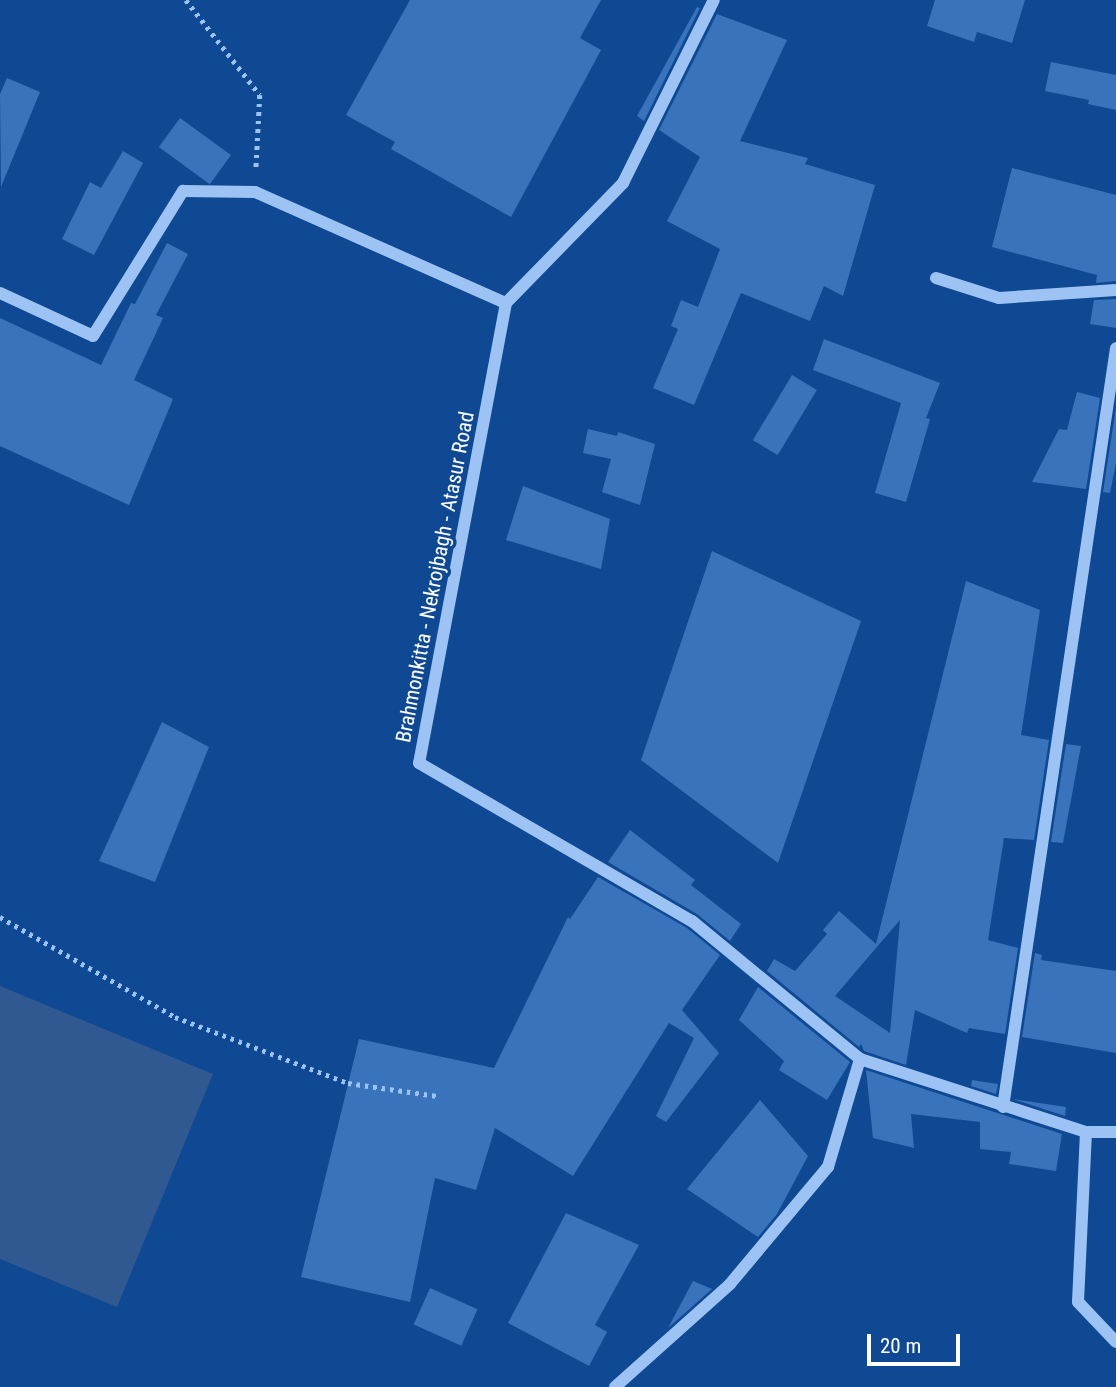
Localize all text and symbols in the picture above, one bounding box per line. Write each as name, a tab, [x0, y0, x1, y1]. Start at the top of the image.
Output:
street label: Brahmonkitta - Nekrojbagh - Atasur Road	[391, 409, 479, 745]
scale bar	[871, 1320, 964, 1364]
text: 20 m	[880, 1334, 921, 1358]

